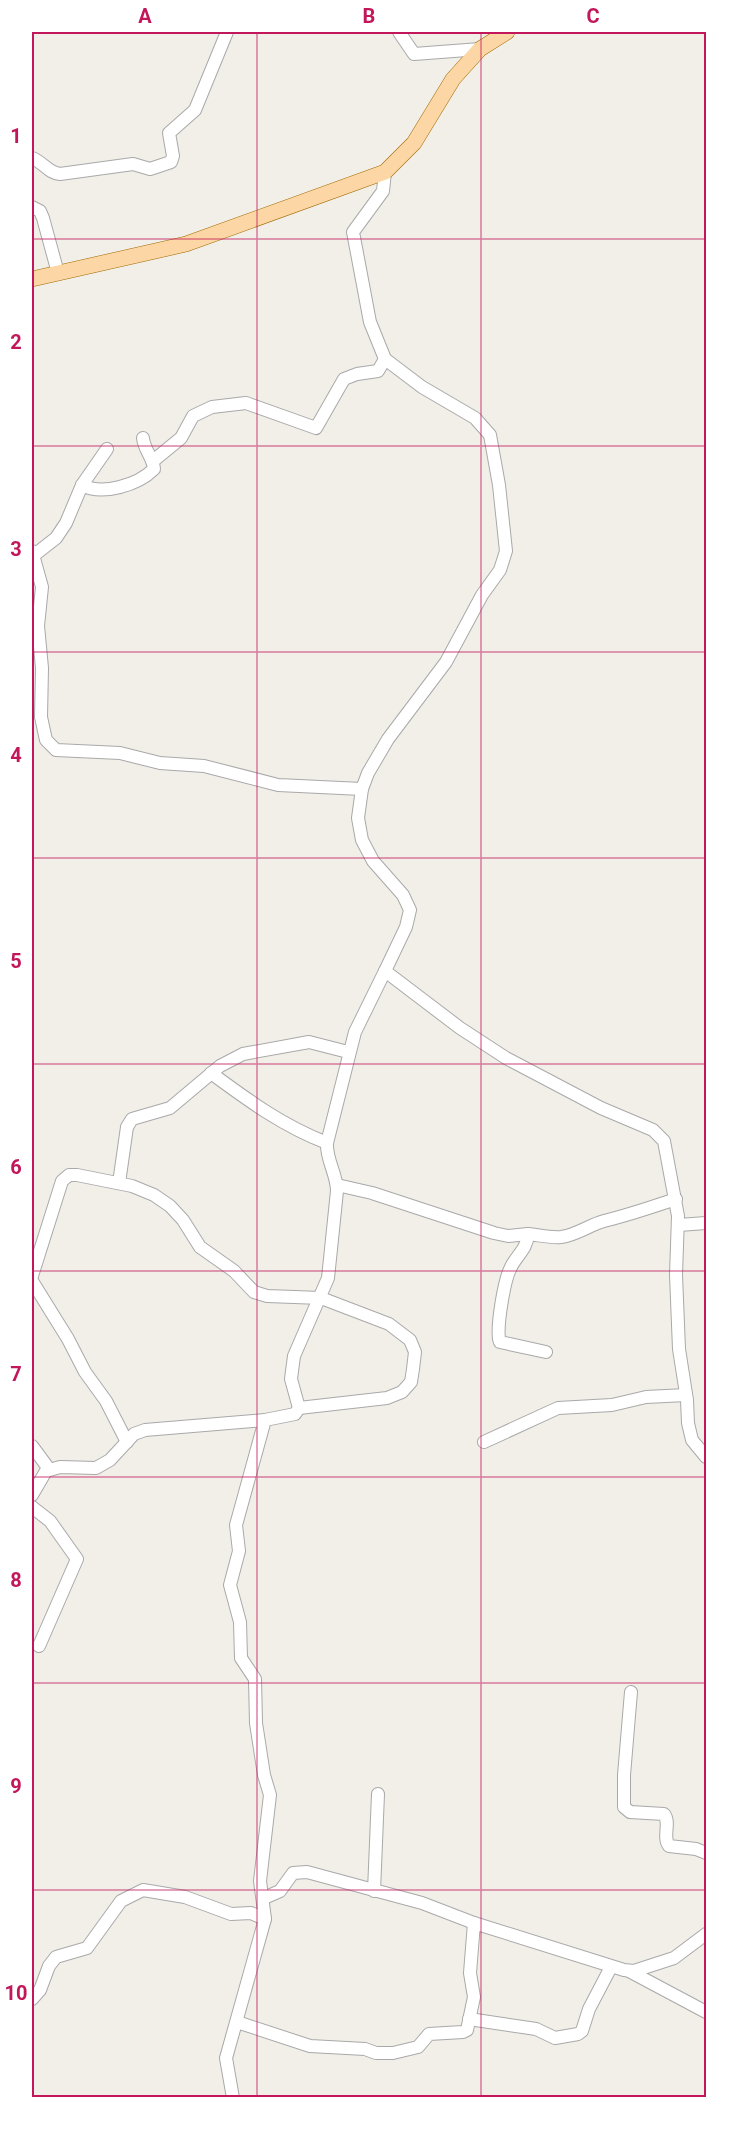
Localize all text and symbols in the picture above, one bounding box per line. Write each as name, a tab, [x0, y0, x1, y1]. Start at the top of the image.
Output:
text: A	[138, 4, 152, 28]
text: B	[363, 4, 375, 28]
text: C	[586, 4, 600, 28]
text: 1	[10, 124, 22, 148]
text: 2	[10, 330, 22, 354]
text: 3	[10, 537, 22, 561]
text: 4	[10, 743, 22, 767]
text: 5	[10, 949, 22, 973]
text: 6	[10, 1155, 22, 1179]
text: 7	[10, 1362, 22, 1386]
text: 8	[10, 1568, 22, 1592]
text: 9	[10, 1774, 22, 1798]
text: 10	[5, 1981, 27, 2005]

